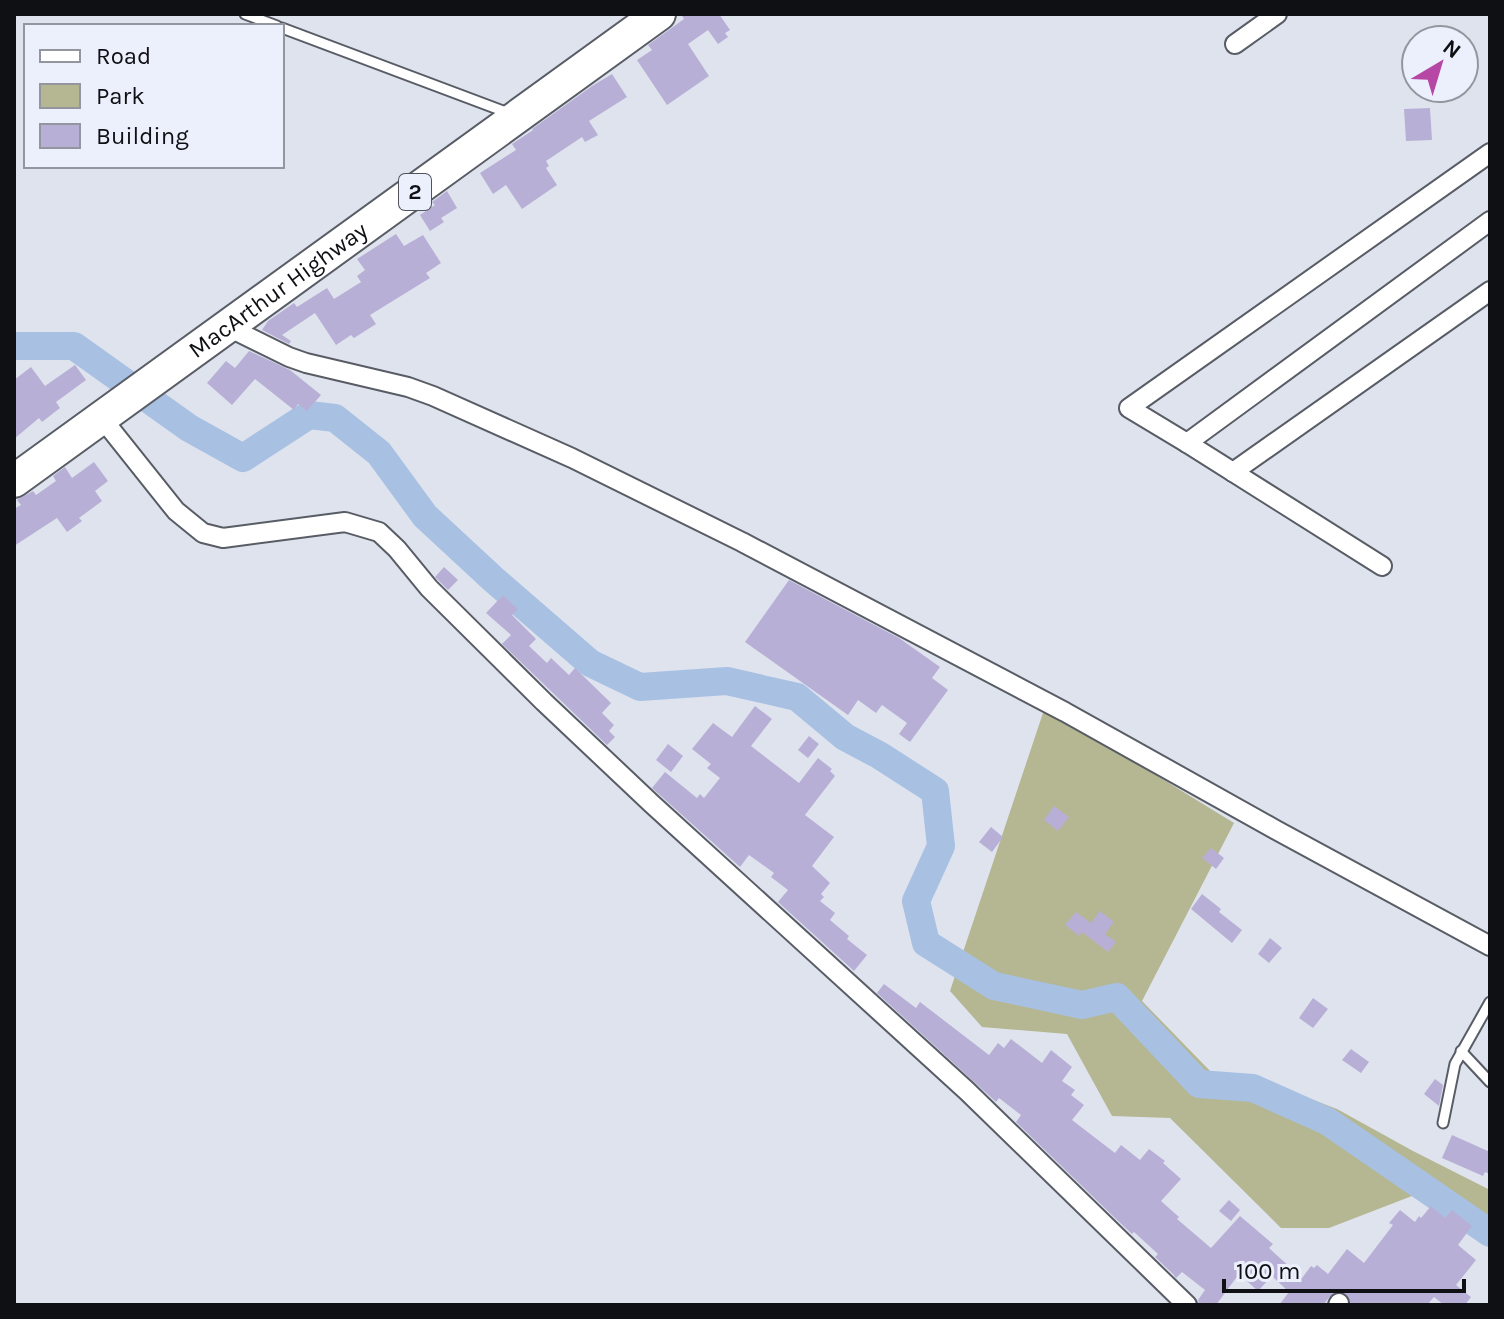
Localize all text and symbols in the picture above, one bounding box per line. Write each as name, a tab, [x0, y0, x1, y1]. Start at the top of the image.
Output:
legend	[24, 24, 284, 168]
north arrow	[1400, 24, 1480, 104]
text: N	[1437, 34, 1466, 64]
text: Road	[96, 42, 151, 70]
text: Park	[96, 82, 145, 110]
text: Building	[96, 122, 189, 150]
road number: 2	[399, 174, 431, 210]
street label: MacArthur Highway	[183, 216, 373, 364]
scale bar	[1224, 1243, 1464, 1293]
text: 100 m	[1236, 1257, 1301, 1285]

